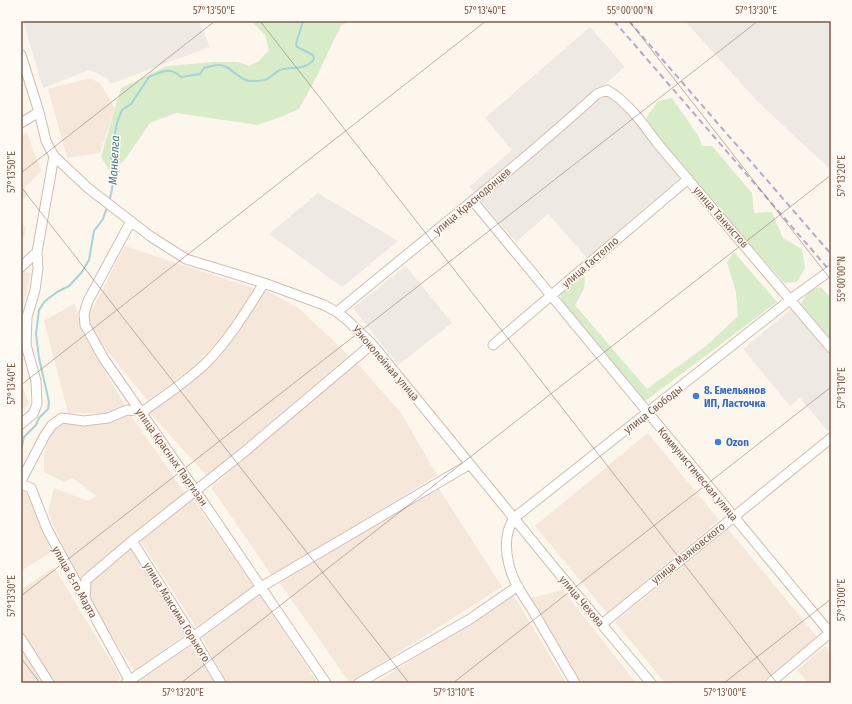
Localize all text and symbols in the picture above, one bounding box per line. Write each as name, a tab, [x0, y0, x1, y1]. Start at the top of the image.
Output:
text: 57°13'50"E	[193, 5, 235, 17]
text: 57°13'40"E	[464, 5, 506, 17]
text: 55°00'00"N	[607, 5, 653, 17]
text: 57°13'30"E	[735, 5, 777, 17]
water label: Маньелга	[106, 135, 122, 185]
text: 57°13'50"E	[6, 151, 18, 193]
text: 57°13'20"E	[836, 155, 848, 197]
street label: улица Краснодонцев	[431, 165, 514, 238]
street label: улица Танкистов	[690, 184, 751, 251]
street label: улица Гастелло	[559, 234, 621, 291]
text: 55°00'00"N	[836, 256, 848, 302]
street label: Узкоколейная улица	[349, 322, 422, 404]
text: 57°13'40"E	[6, 363, 18, 405]
text: 57°13'10"E	[836, 367, 848, 409]
street label: улица Свободы	[621, 382, 685, 436]
place label: 8. Емельянов ИП, Ласточка	[704, 384, 766, 410]
marker: 8. Емельянов ИП, Ласточка	[691, 391, 701, 401]
street label: улица Красных Партизан	[133, 406, 210, 509]
street label: Коммунистическая улица	[655, 425, 741, 524]
place label: Ozon	[726, 436, 749, 449]
marker: Ozon	[713, 437, 723, 447]
street label: улица Маяковского	[649, 520, 728, 587]
street label: улица 8-го Марта	[49, 544, 100, 621]
street label: улица Максима Горького	[141, 560, 213, 665]
street label: улица Чехова	[556, 573, 607, 630]
text: 57°13'30"E	[6, 575, 18, 617]
text: 57°13'00"E	[836, 579, 848, 621]
text: 57°13'20"E	[162, 687, 204, 699]
text: 57°13'10"E	[433, 687, 475, 699]
text: 57°13'00"E	[704, 687, 746, 699]

